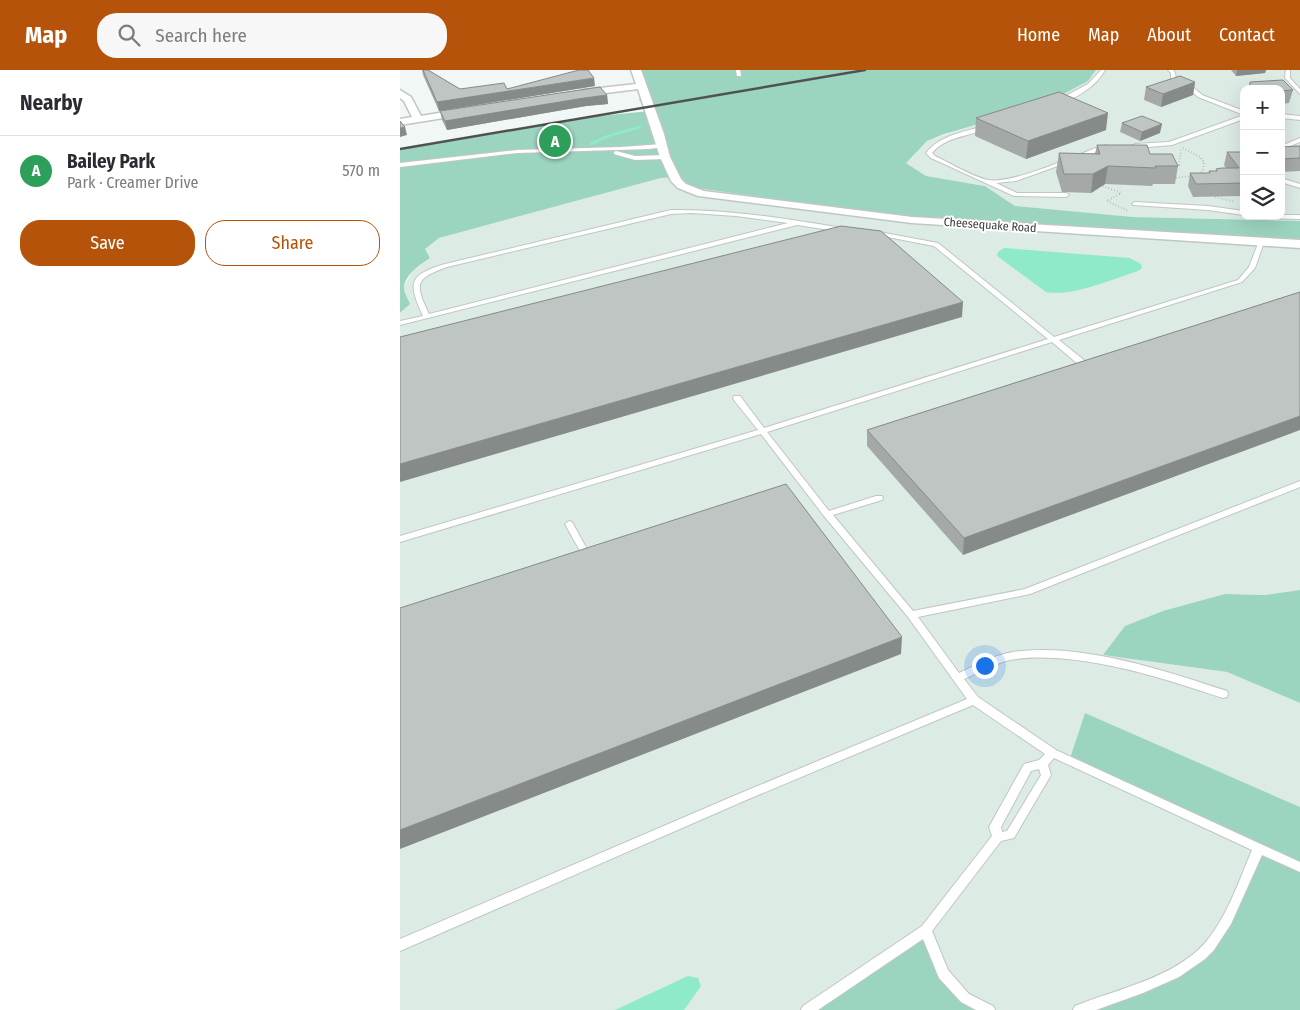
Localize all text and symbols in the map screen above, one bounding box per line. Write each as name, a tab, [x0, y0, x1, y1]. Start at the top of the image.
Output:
search box	[97, 13, 447, 58]
text: Map	[25, 21, 67, 49]
icon: search	[115, 21, 143, 49]
text: Search here	[155, 24, 247, 47]
text: Home	[1017, 24, 1060, 46]
text: Map	[1088, 24, 1119, 46]
text: About	[1147, 24, 1191, 46]
text: Contact	[1219, 24, 1275, 46]
map controls	[1240, 85, 1285, 220]
button: +	[1240, 85, 1285, 130]
text: Nearby	[20, 90, 82, 116]
pin: A	[539, 122, 571, 160]
button: −	[1240, 130, 1285, 175]
text: Bailey Park	[67, 150, 155, 173]
text: A	[32, 161, 40, 180]
text: 570 m	[342, 161, 380, 180]
text: Park · Creamer Drive	[67, 173, 198, 192]
button: layers	[1240, 175, 1285, 220]
street label: Cheesequake Road	[943, 215, 1037, 235]
button: Save	[20, 220, 195, 266]
button: Share	[205, 220, 380, 266]
your location	[972, 653, 998, 679]

